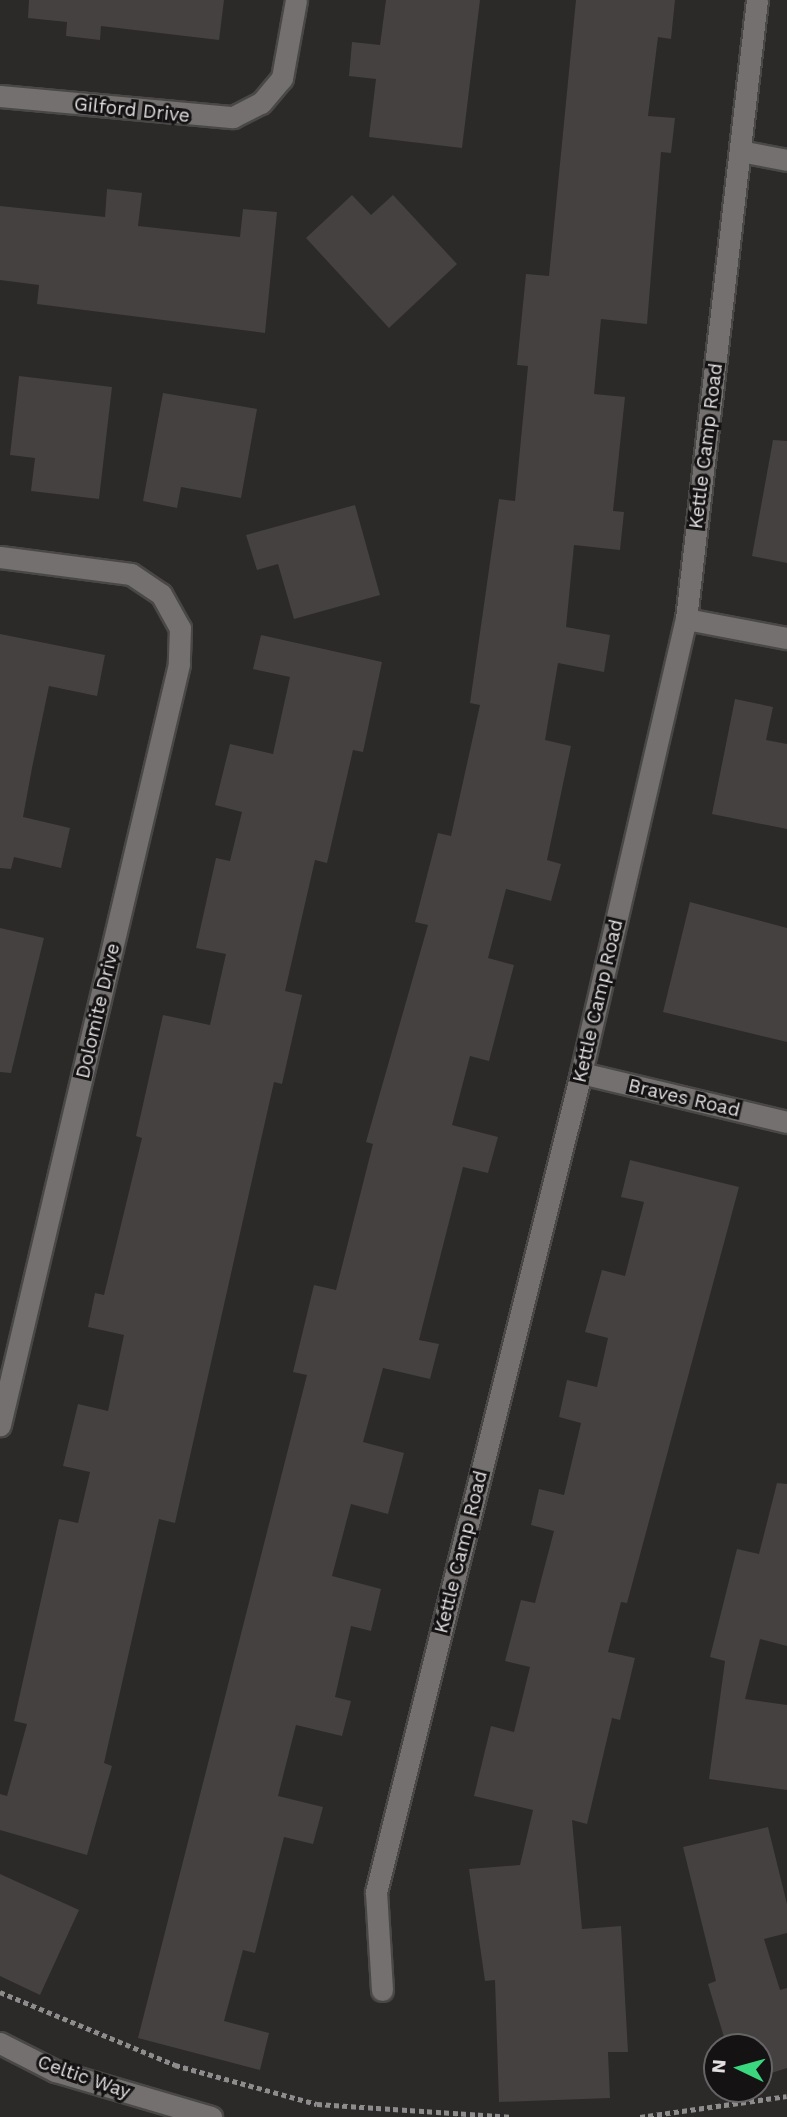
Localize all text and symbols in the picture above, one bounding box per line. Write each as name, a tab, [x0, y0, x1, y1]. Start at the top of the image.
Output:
street label: Gilford Drive	[73, 93, 191, 127]
street label: Kettle Camp Road	[685, 362, 727, 530]
street label: Kettle Camp Road	[568, 917, 628, 1085]
street label: Dolomite Drive	[71, 941, 125, 1081]
street label: Braves Road	[626, 1074, 742, 1122]
street label: Kettle Camp Road	[430, 1468, 492, 1636]
north arrow	[703, 2033, 773, 2103]
street label: Celtic Way	[34, 2050, 134, 2104]
text: N	[707, 2058, 731, 2074]

